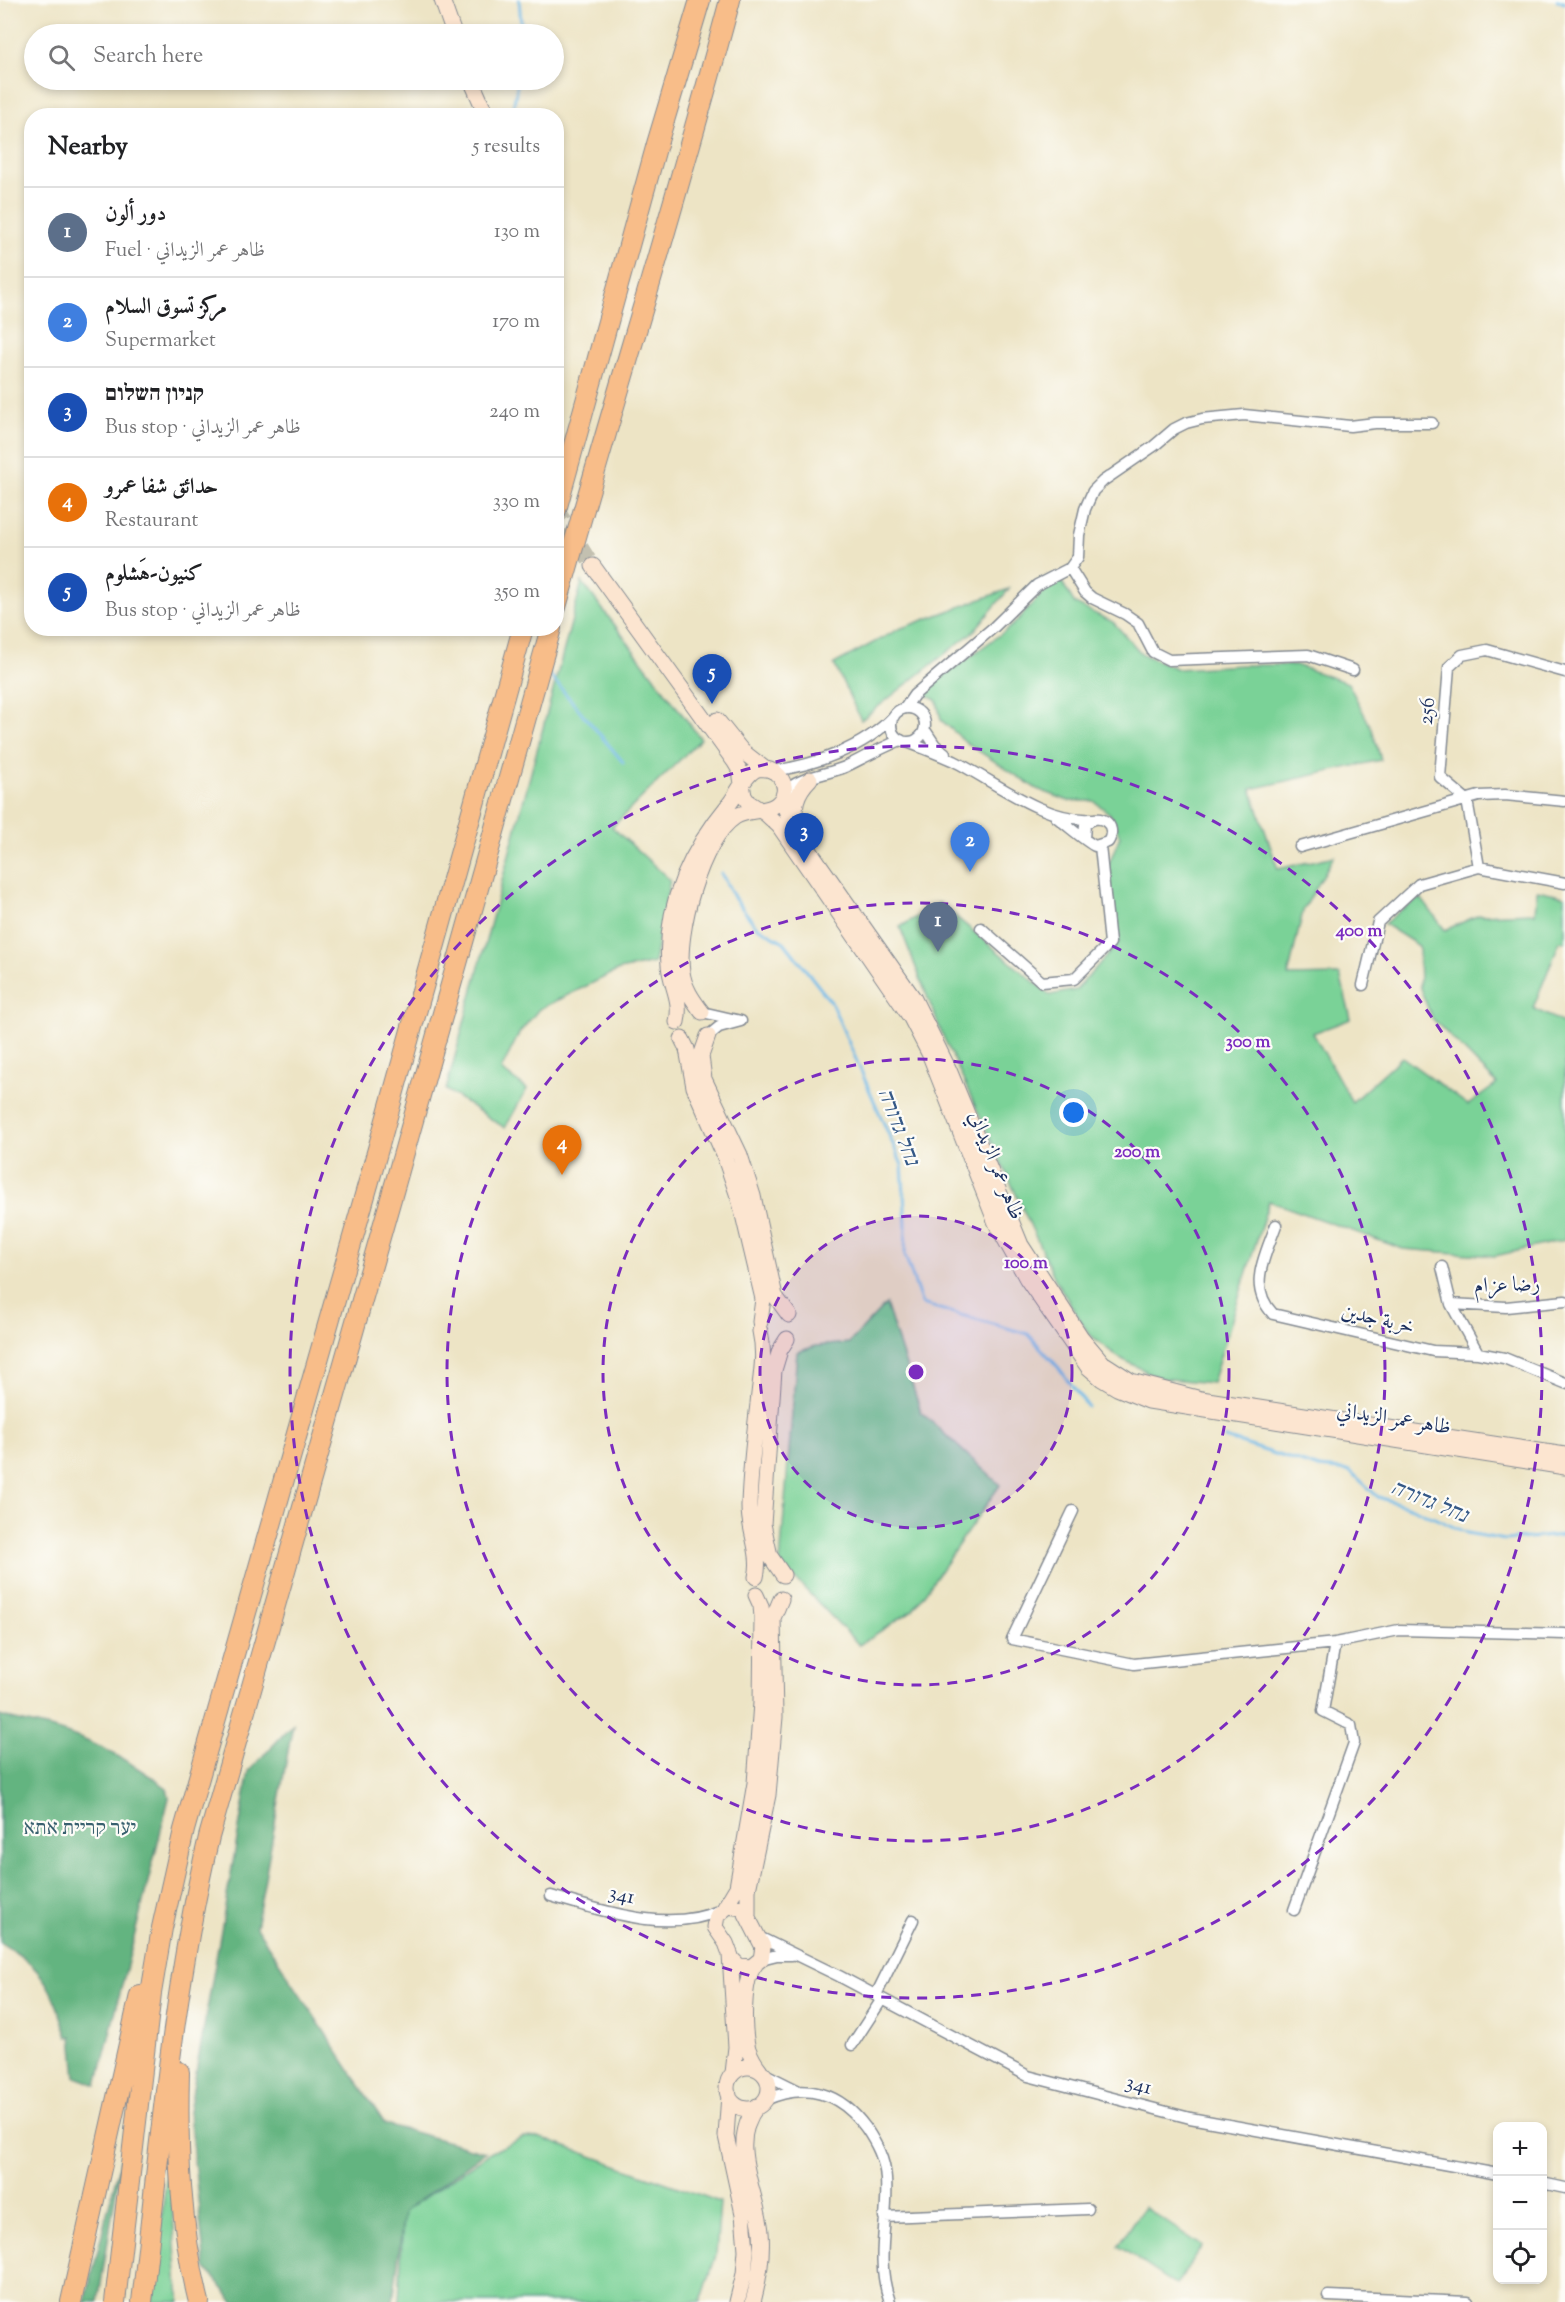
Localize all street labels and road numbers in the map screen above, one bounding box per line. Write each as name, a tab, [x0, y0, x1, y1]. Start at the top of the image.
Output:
street label: 256	[1412, 696, 1444, 726]
street label: ظاهر عمر الزيداني	[960, 1107, 1031, 1225]
street label: رضا عزام	[1473, 1270, 1541, 1303]
street label: خربة جدين	[1338, 1297, 1417, 1343]
street label: ظاهر عمر الزيداني	[1335, 1396, 1453, 1444]
street label: 341	[606, 1879, 638, 1913]
street label: 341	[1122, 2068, 1155, 2104]

